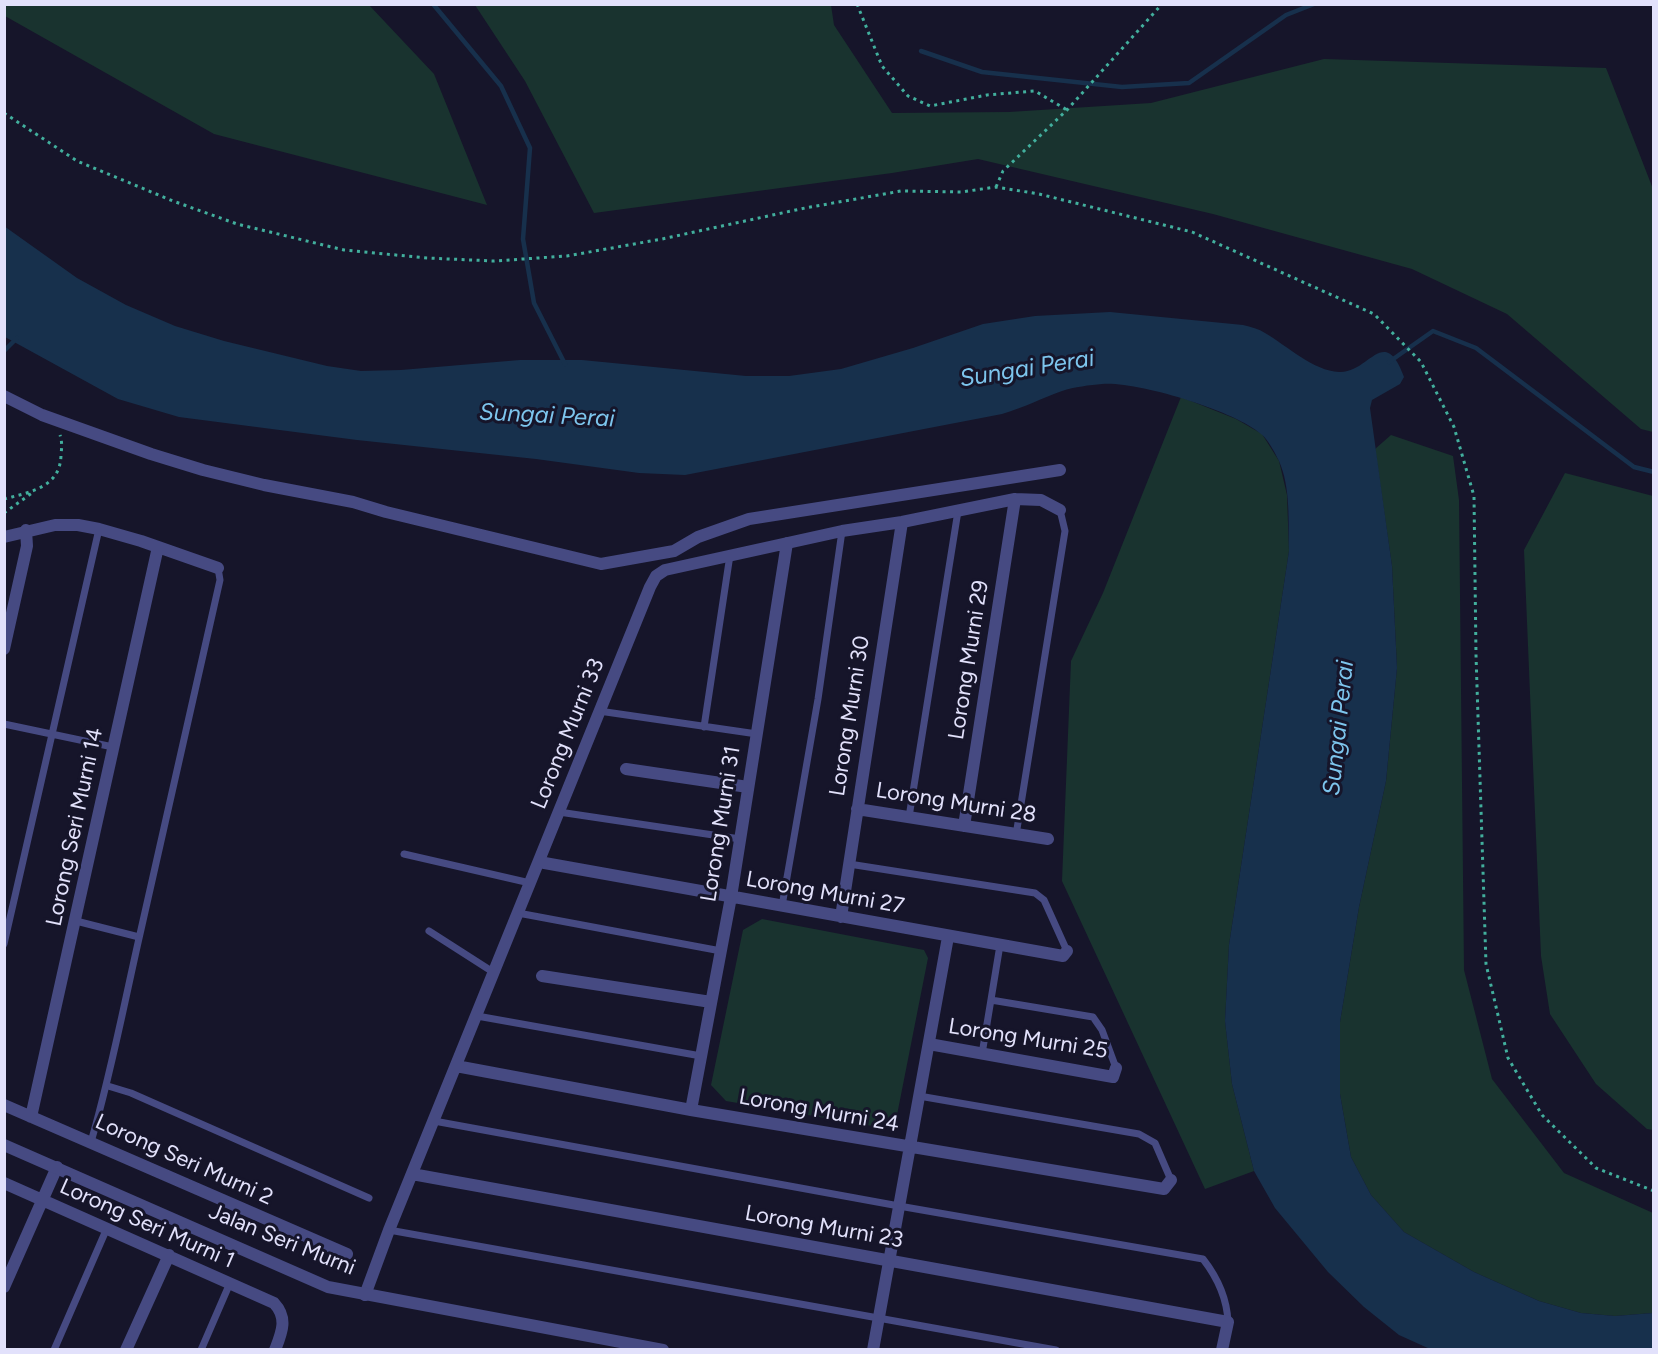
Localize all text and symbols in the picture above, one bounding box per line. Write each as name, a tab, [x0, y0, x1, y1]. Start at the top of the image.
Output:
water label: Sungai Perai	[958, 344, 1096, 394]
water label: Sungai Perai	[478, 398, 616, 434]
street label: Lorong Murni 29	[943, 578, 995, 742]
street label: Lorong Murni 30	[824, 634, 876, 798]
street label: Lorong Murni 33	[526, 655, 610, 813]
water label: Sungai Perai	[1318, 659, 1360, 797]
street label: Lorong Seri Murni 14	[41, 725, 109, 929]
street label: Lorong Murni 31	[696, 744, 746, 904]
street label: Lorong Murni 28	[874, 777, 1038, 829]
street label: Lorong Murni 27	[744, 866, 906, 920]
street label: Lorong Murni 25	[946, 1013, 1110, 1065]
street label: Lorong Murni 24	[737, 1084, 901, 1138]
street label: Lorong Seri Murni 2	[91, 1109, 277, 1211]
street label: Lorong Seri Murni 1	[55, 1174, 239, 1274]
street label: Jalan Seri Murni	[205, 1199, 359, 1281]
street label: Lorong Murni 23	[743, 1200, 905, 1254]

